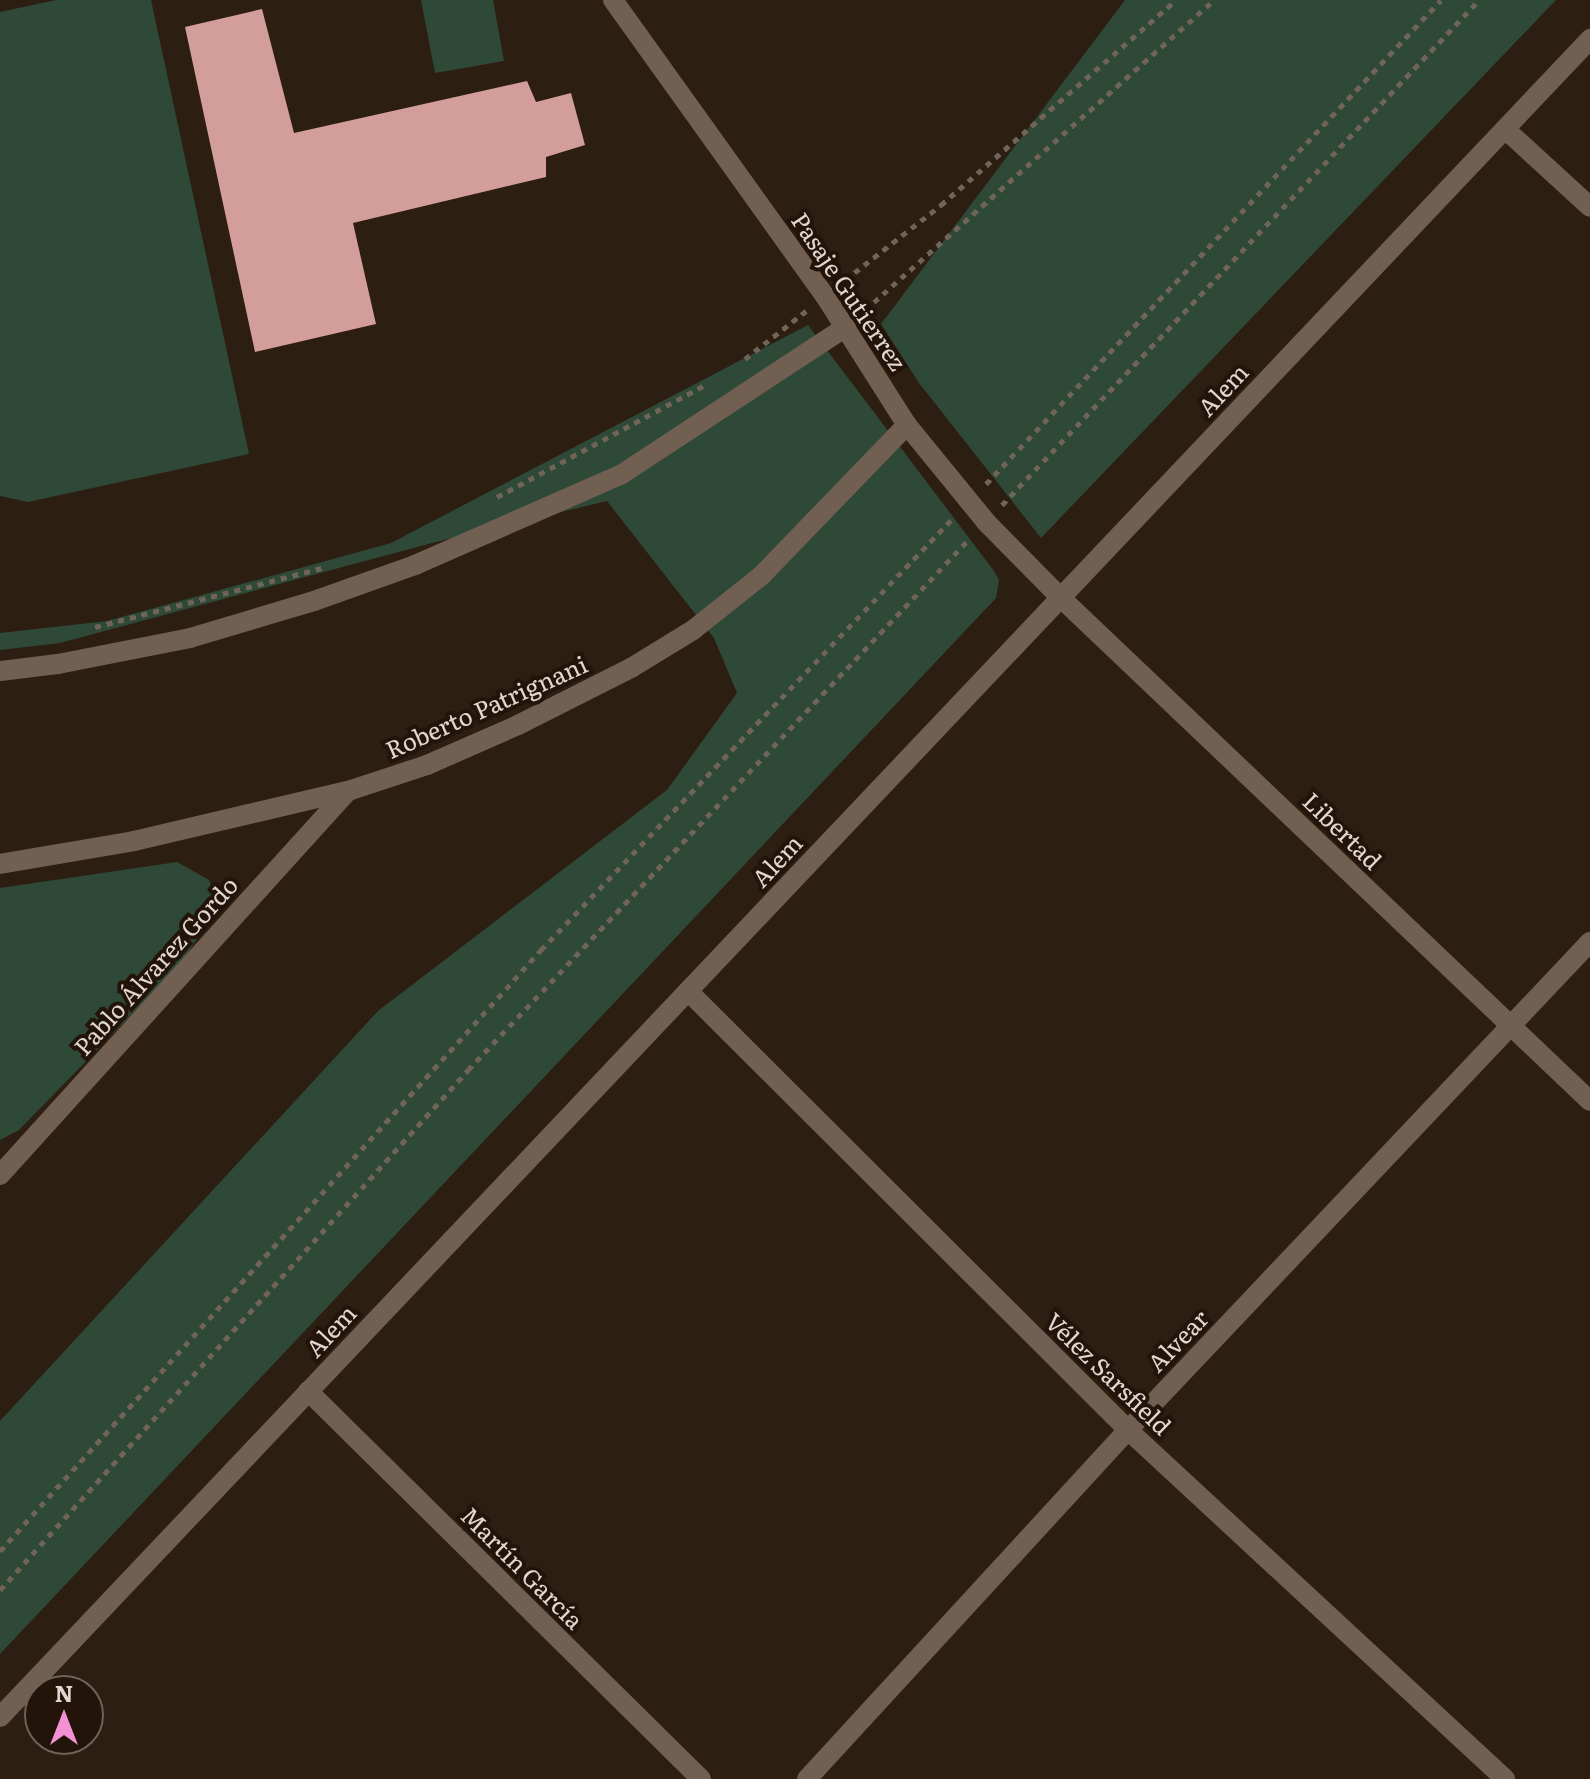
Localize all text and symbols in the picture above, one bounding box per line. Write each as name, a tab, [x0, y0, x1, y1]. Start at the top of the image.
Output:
street label: Pasaje Gutierrez	[787, 207, 913, 375]
street label: Alem	[1191, 357, 1253, 421]
street label: Roberto Patrignani	[381, 649, 591, 763]
street label: Libertad	[1298, 786, 1388, 874]
street label: Alem	[745, 828, 807, 892]
street label: Pablo Álvarez Gordo	[67, 870, 243, 1060]
street label: Alem	[299, 1298, 361, 1362]
street label: Alvear	[1141, 1303, 1213, 1377]
street label: Vélez Sarsfield	[1040, 1306, 1178, 1440]
street label: Martín García	[456, 1500, 590, 1634]
north arrow	[24, 1675, 104, 1755]
text: N	[55, 1676, 73, 1709]

